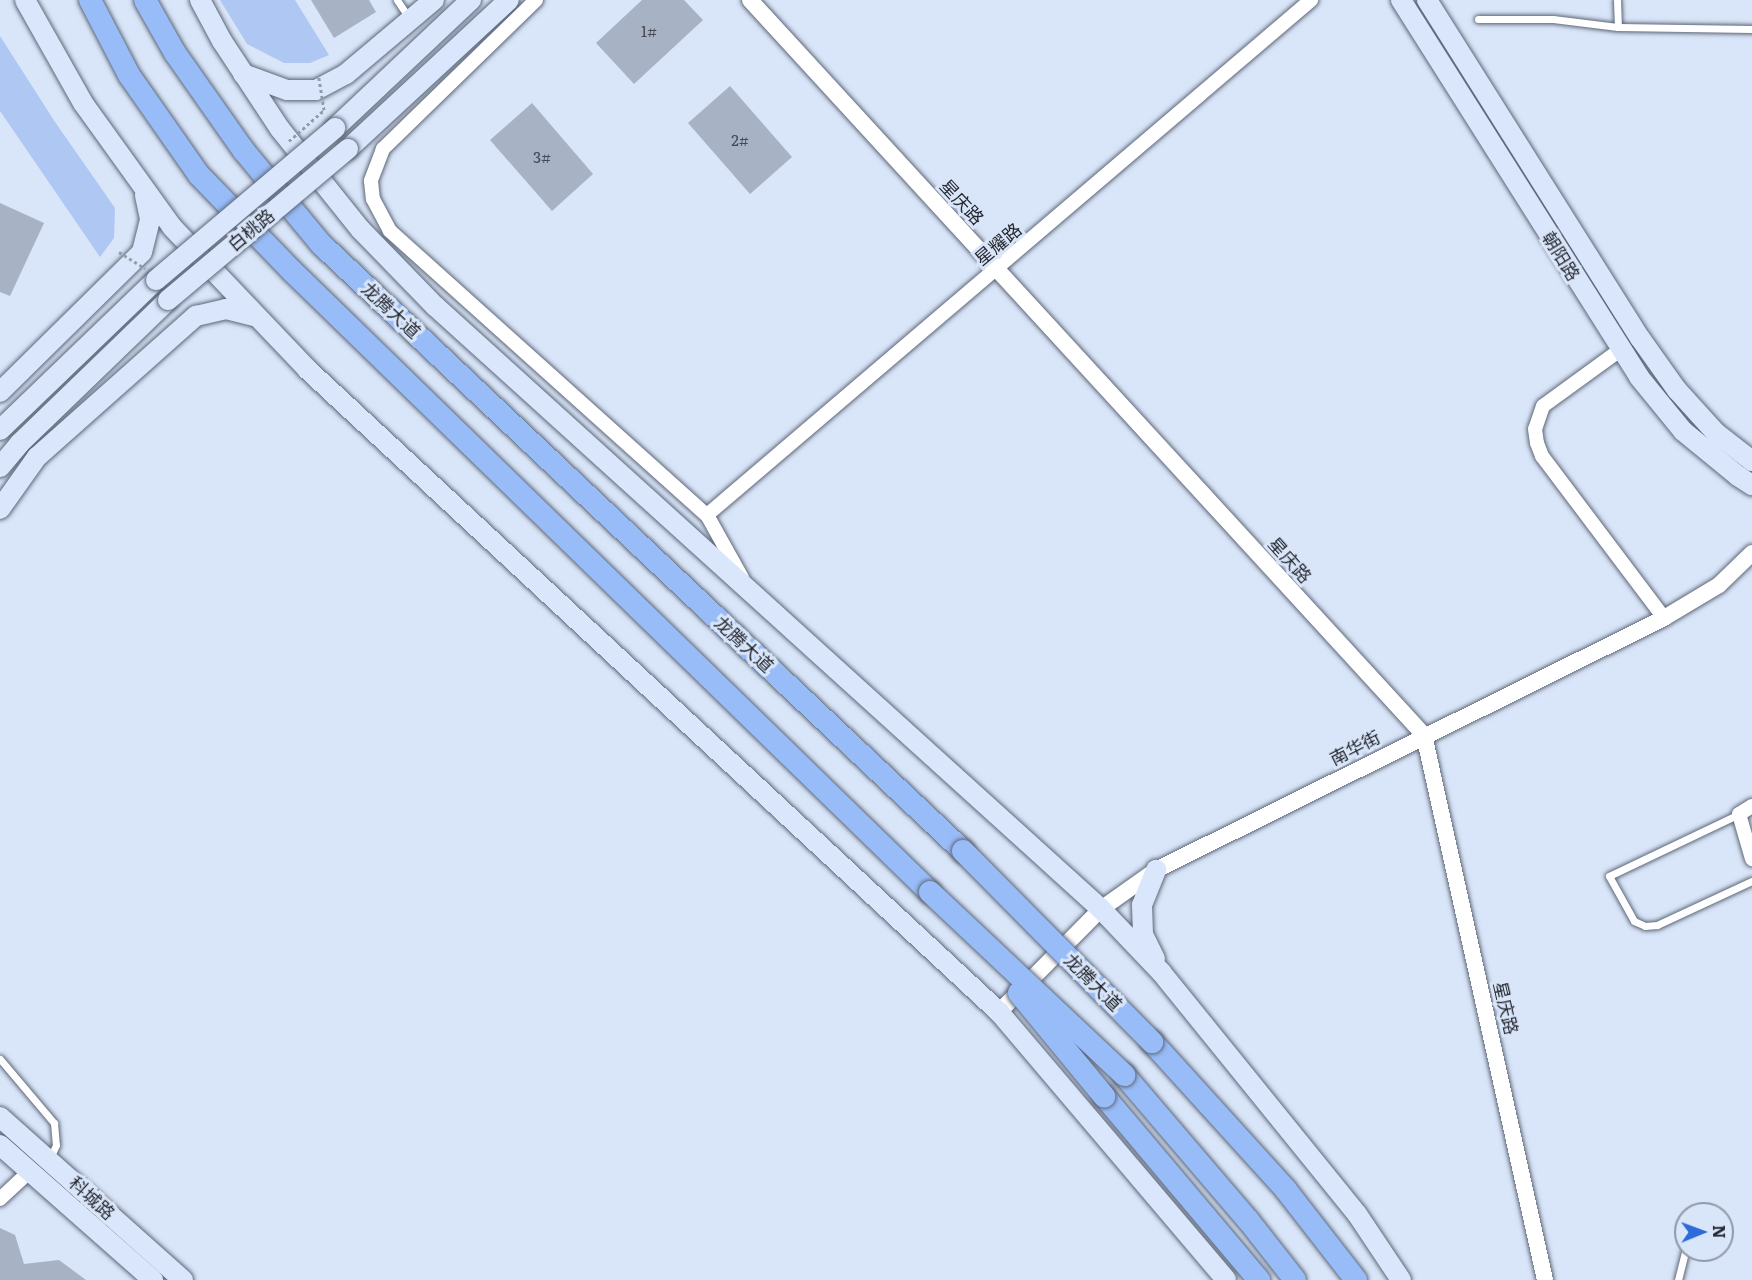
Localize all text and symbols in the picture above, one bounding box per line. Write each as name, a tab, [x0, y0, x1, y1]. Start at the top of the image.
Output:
house number: 1#	[641, 22, 657, 40]
house number: 2#	[731, 131, 749, 149]
house number: 3#	[533, 148, 551, 166]
street label: 星庆路	[936, 175, 988, 229]
street label: 白桃路	[223, 204, 279, 256]
street label: 星耀路	[970, 218, 1026, 270]
street label: 朝阳路	[1538, 227, 1584, 285]
street label: 龙腾大道	[357, 278, 425, 342]
street label: 星庆路	[1264, 533, 1316, 587]
street label: 龙腾大道	[710, 612, 778, 676]
street label: 南华街	[1326, 726, 1384, 770]
street label: 龙腾大道	[1060, 949, 1126, 1015]
street label: 星庆路	[1489, 979, 1523, 1037]
street label: 科城路	[65, 1172, 119, 1224]
north arrow	[1674, 1202, 1734, 1262]
text: N	[1708, 1225, 1732, 1239]

